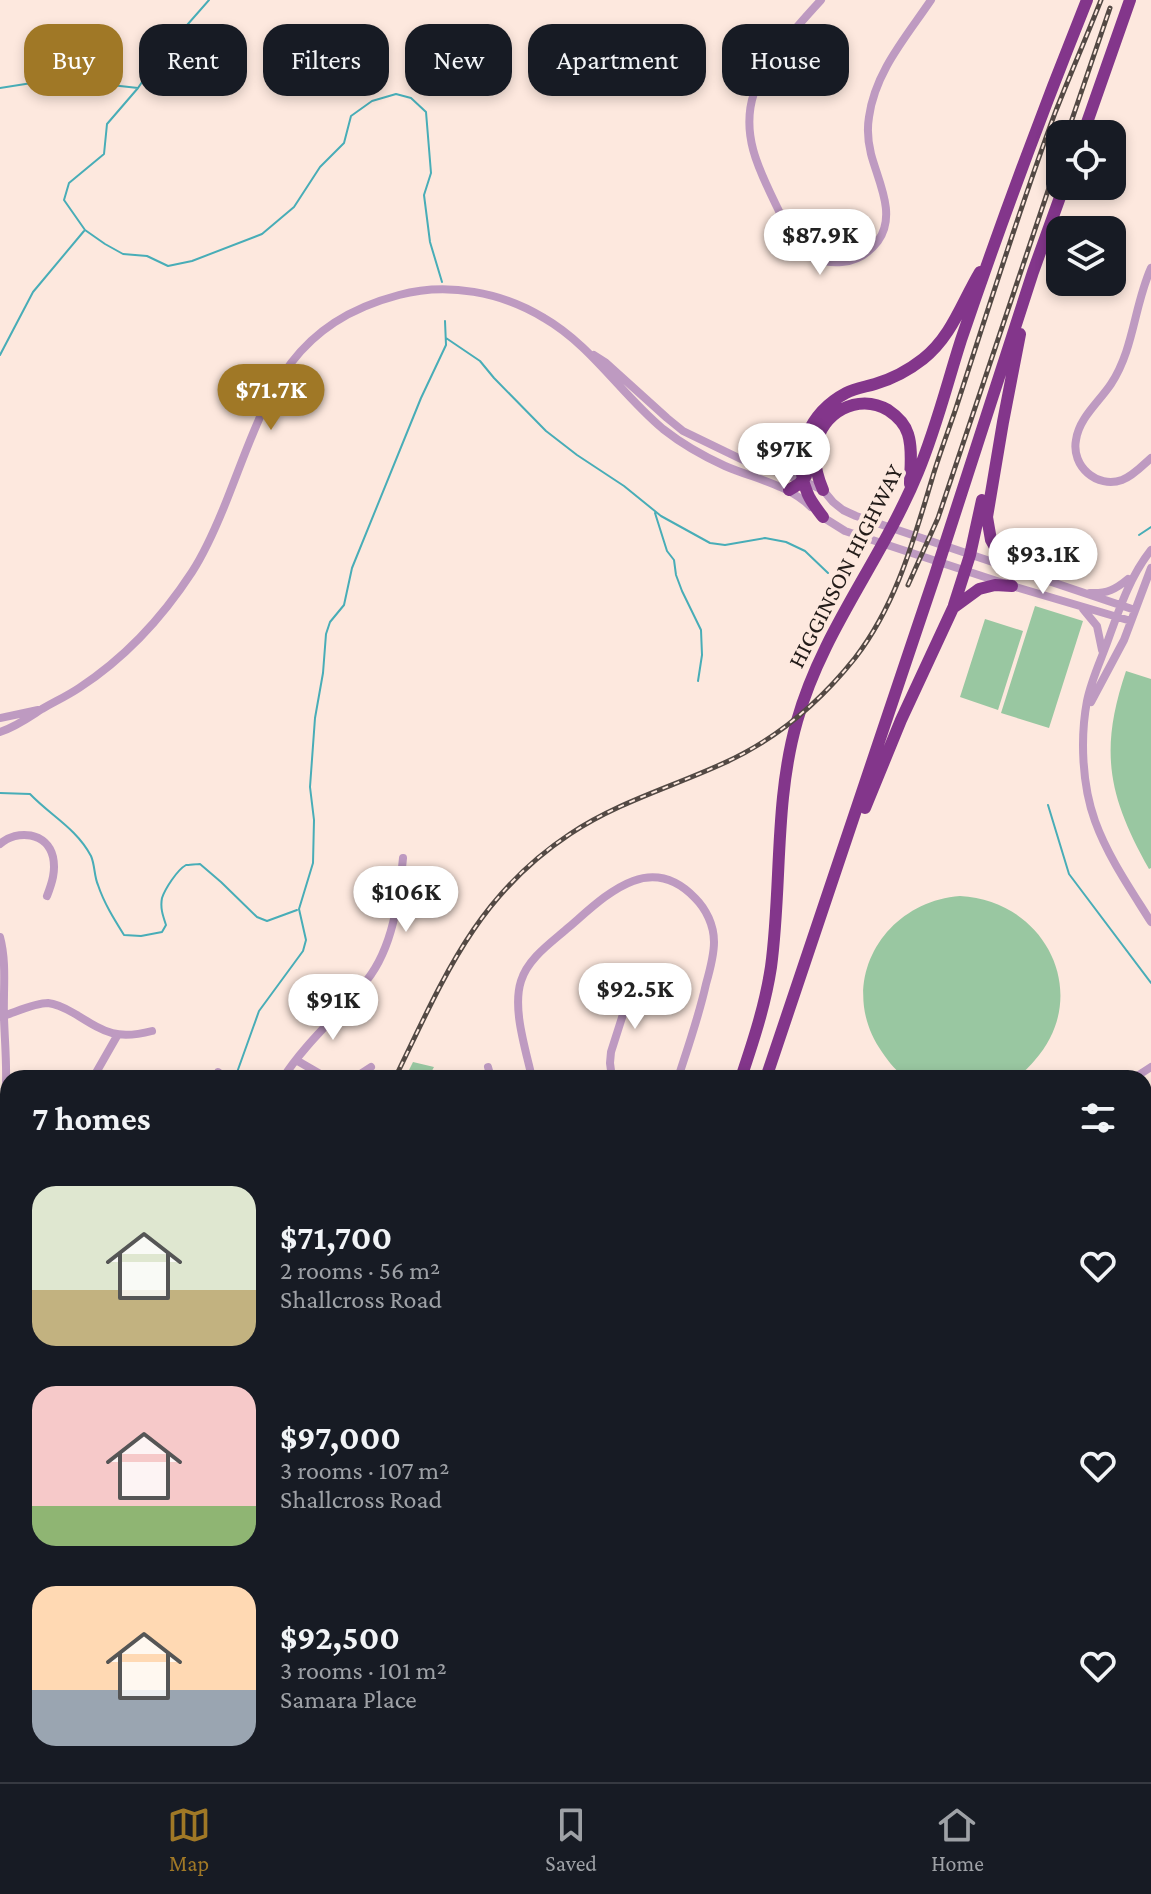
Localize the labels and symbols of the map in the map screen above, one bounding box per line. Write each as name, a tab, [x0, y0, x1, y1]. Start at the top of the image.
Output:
pin: $87.9K	[755, 209, 885, 277]
pin: $71.7K	[206, 364, 336, 432]
pin: $97K	[737, 423, 831, 491]
street label: HIGGINSON HIGHWAY	[782, 460, 908, 672]
pin: $93.1K	[978, 528, 1108, 596]
pin: $106K	[350, 866, 462, 934]
pin: $92.5K	[570, 963, 700, 1031]
pin: $91K	[286, 974, 380, 1042]

